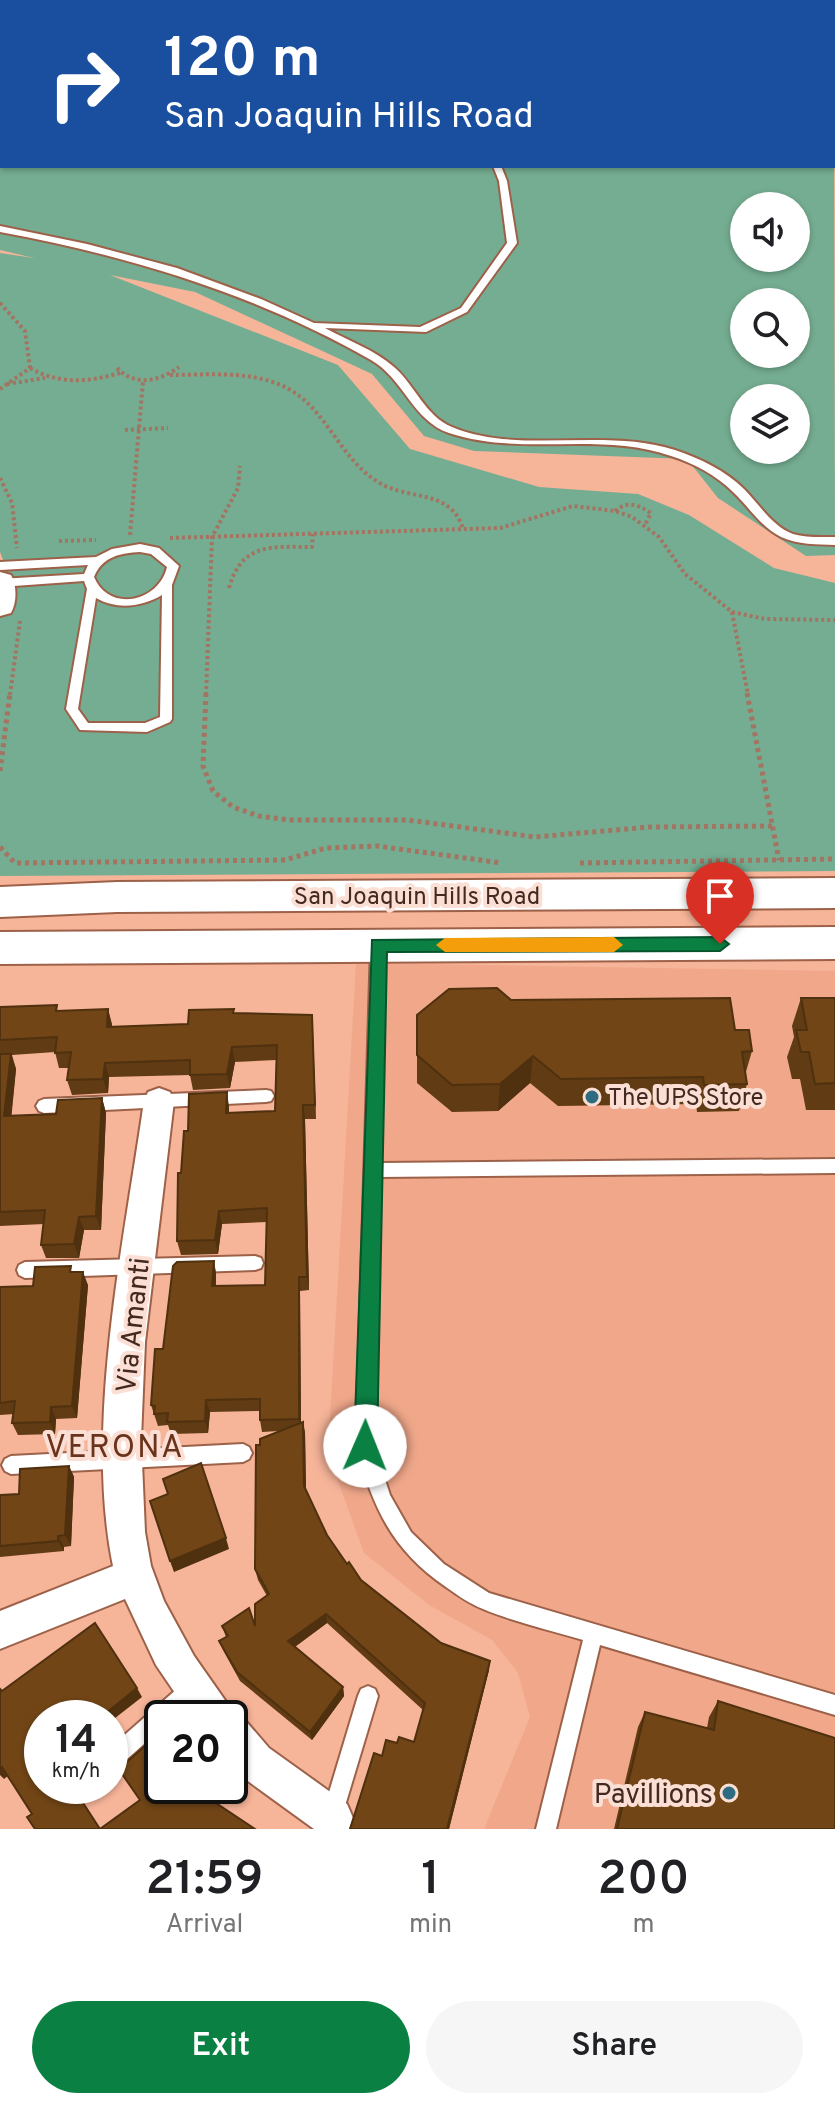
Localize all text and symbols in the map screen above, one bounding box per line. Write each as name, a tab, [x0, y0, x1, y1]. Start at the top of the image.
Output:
text: 120 m	[164, 26, 321, 96]
icon: right	[32, 32, 136, 136]
text: San Joaquin Hills Road	[164, 95, 534, 141]
map controls	[730, 192, 810, 464]
button: sound	[730, 192, 810, 272]
button: search	[730, 288, 810, 368]
button: layers	[730, 384, 810, 464]
pin	[686, 862, 754, 944]
icon: arrive	[698, 874, 742, 918]
street label: San Joaquin Hills Road	[294, 883, 540, 913]
place label: The UPS Store	[608, 1084, 764, 1114]
marker: The UPS Store	[583, 1088, 601, 1106]
street label: Via Amanti	[110, 1256, 160, 1395]
position arrow	[323, 1404, 407, 1488]
district label: VERONA	[45, 1429, 185, 1469]
speed limit sign: 20	[144, 1700, 248, 1804]
text: 14	[55, 1717, 97, 1767]
text: km/h	[52, 1759, 100, 1785]
place label: Pavillions	[594, 1778, 713, 1814]
marker: Pavillions	[720, 1784, 738, 1802]
text: 21:59	[145, 1851, 263, 1911]
text: 1	[421, 1851, 440, 1911]
text: 200	[598, 1851, 690, 1911]
text: Arrival	[166, 1909, 243, 1942]
text: min	[409, 1909, 452, 1942]
text: m	[633, 1909, 655, 1942]
button: Exit	[32, 2001, 410, 2093]
button: Share	[426, 2001, 803, 2093]

